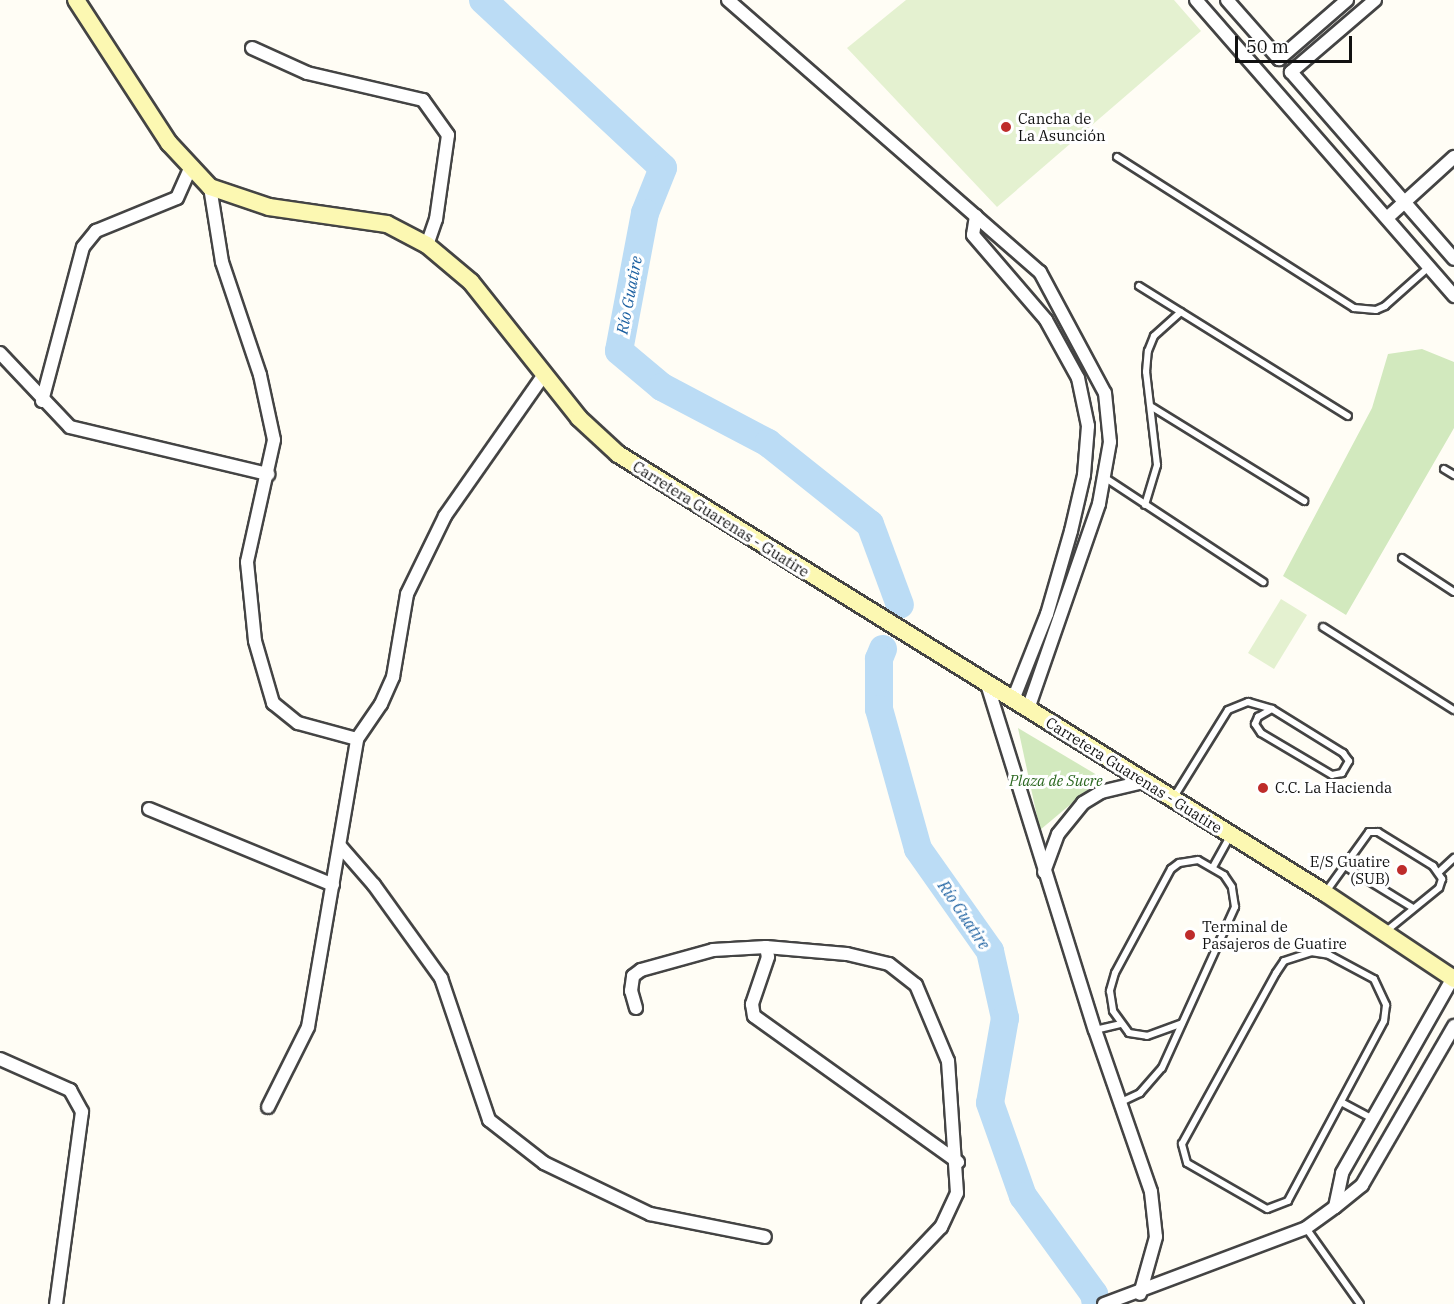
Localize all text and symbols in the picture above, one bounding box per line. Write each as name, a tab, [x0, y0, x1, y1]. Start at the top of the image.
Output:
scale bar	[1238, 24, 1355, 62]
text: 50 m	[1246, 35, 1289, 58]
place label: Cancha de La Asunción	[1018, 109, 1106, 144]
marker: Cancha de La Asunción	[999, 120, 1013, 134]
water label: Río Guatire	[612, 254, 646, 336]
street label: Carretera Guarenas - Guatire	[630, 457, 812, 581]
street label: Carretera Guarenas - Guatire	[1043, 713, 1225, 837]
park label: Plaza de Sucre	[1009, 772, 1103, 790]
place label: C.C. La Hacienda	[1275, 779, 1392, 797]
marker: C.C. La Hacienda	[1256, 781, 1270, 795]
place label: E/S Guatire (SUB)	[1310, 852, 1390, 887]
marker: E/S Guatire (SUB)	[1395, 863, 1409, 877]
water label: Río Guatire	[934, 877, 994, 953]
place label: Terminal de Pasajeros de Guatire	[1202, 917, 1347, 952]
marker: Terminal de Pasajeros de Guatire	[1183, 928, 1197, 942]

